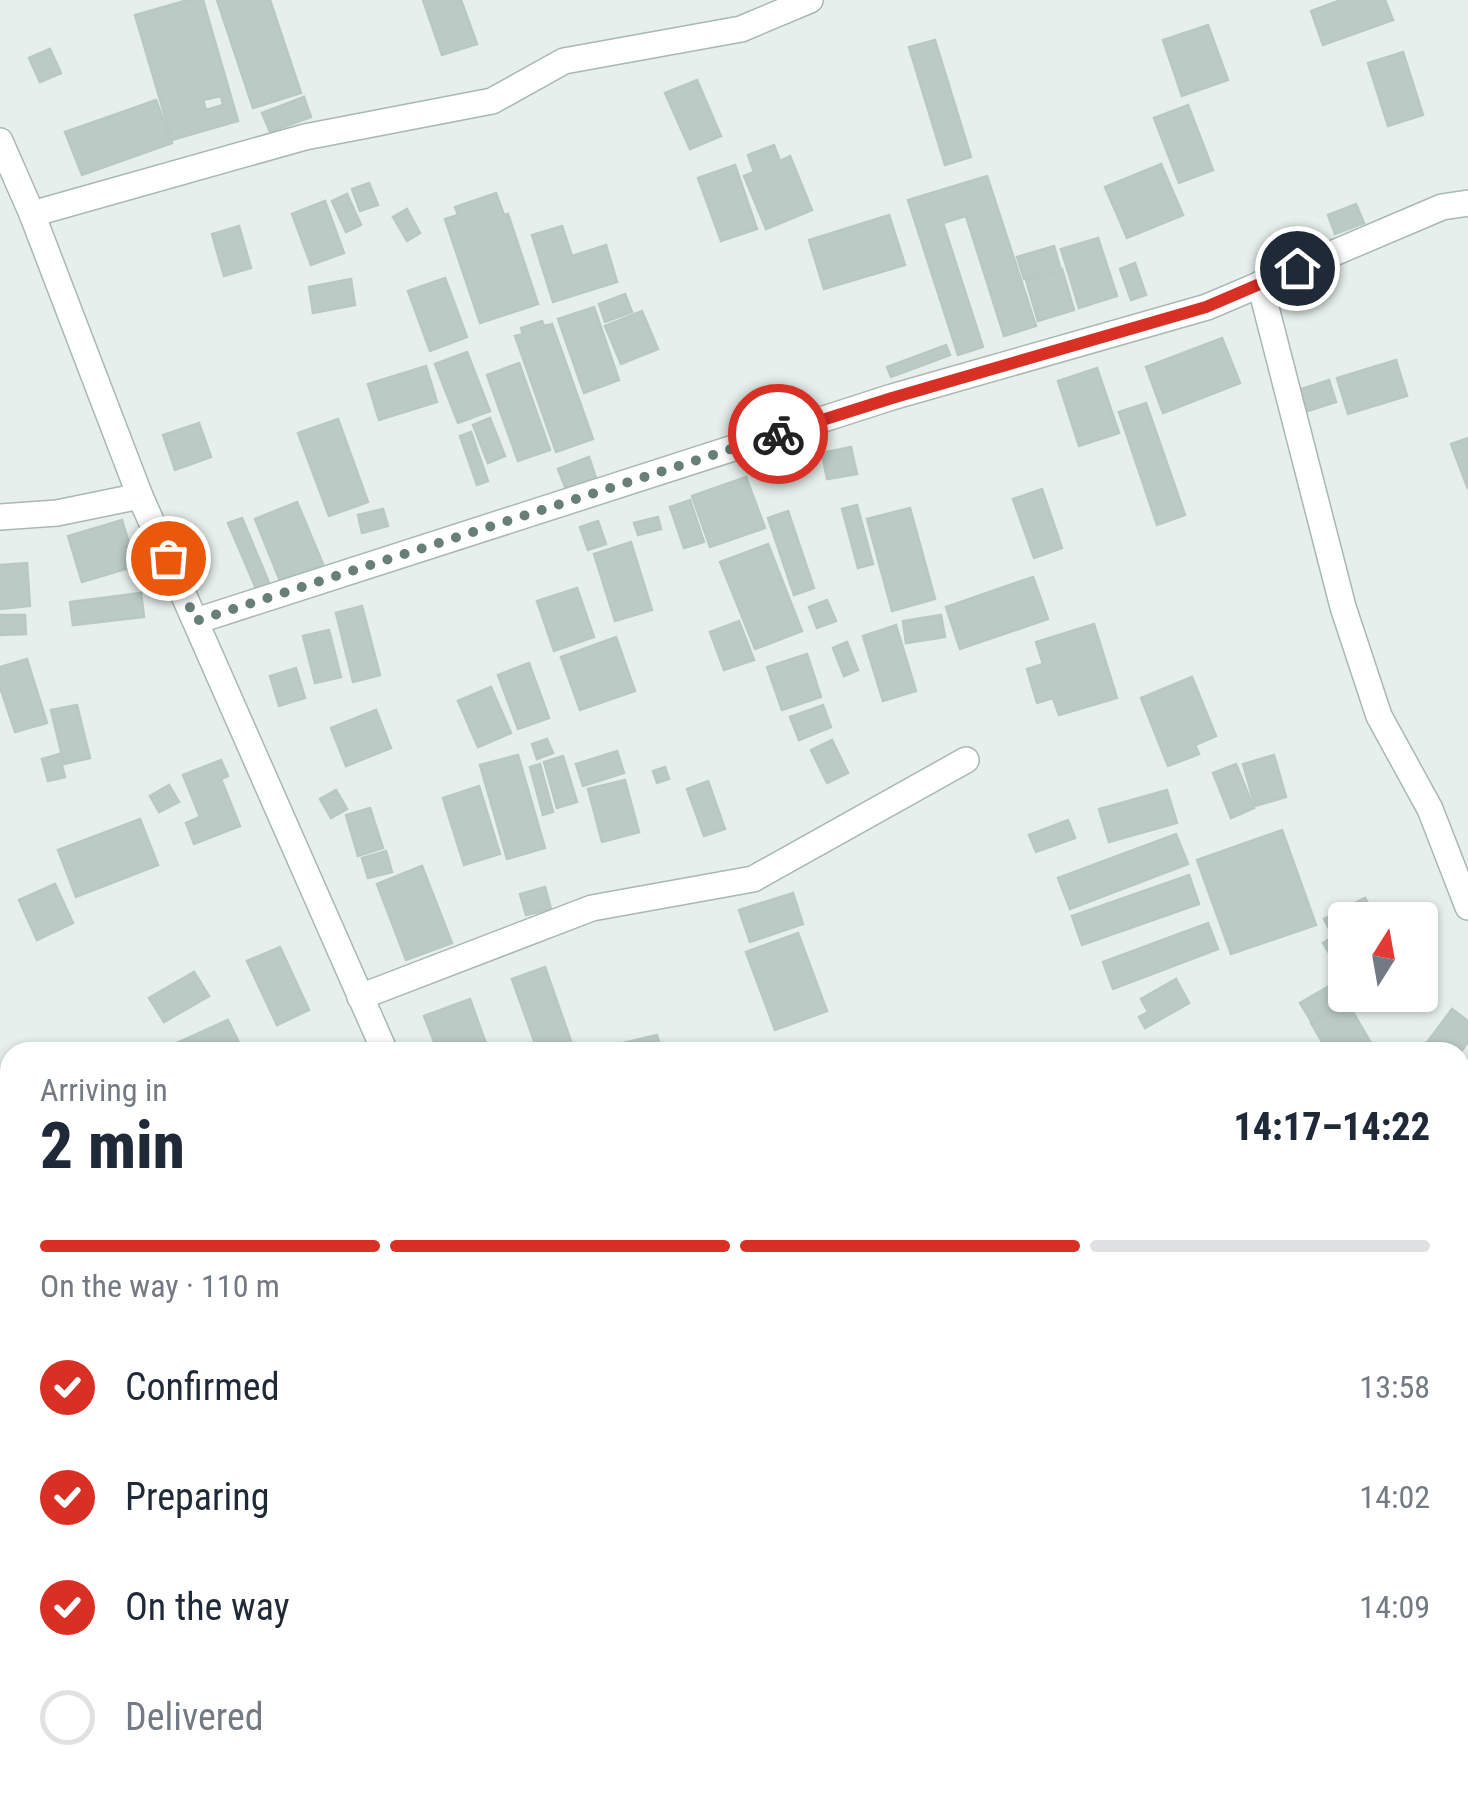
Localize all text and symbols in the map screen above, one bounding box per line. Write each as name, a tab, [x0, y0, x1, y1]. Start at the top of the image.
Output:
pin	[1255, 226, 1340, 311]
icon: home	[1270, 241, 1325, 296]
courier	[728, 384, 828, 484]
icon: bike	[751, 407, 806, 462]
pin	[126, 516, 211, 601]
icon: bag	[141, 531, 196, 586]
north arrow	[1328, 902, 1438, 1012]
map controls	[1328, 902, 1438, 1012]
text: Arriving in	[40, 1071, 168, 1109]
text: 14:17–14:22	[1233, 1105, 1430, 1149]
text: 2 min	[40, 1108, 185, 1184]
text: On the way · 110 m	[40, 1267, 280, 1305]
icon: check	[40, 1360, 95, 1415]
text: Confirmed	[125, 1365, 280, 1409]
text: 13:58	[1359, 1368, 1430, 1406]
icon: check	[40, 1470, 95, 1525]
text: Preparing	[125, 1475, 270, 1519]
text: 14:02	[1359, 1478, 1430, 1516]
icon: check	[40, 1580, 95, 1635]
text: On the way	[125, 1585, 290, 1629]
text: 14:09	[1359, 1588, 1430, 1626]
text: Delivered	[125, 1695, 264, 1739]

